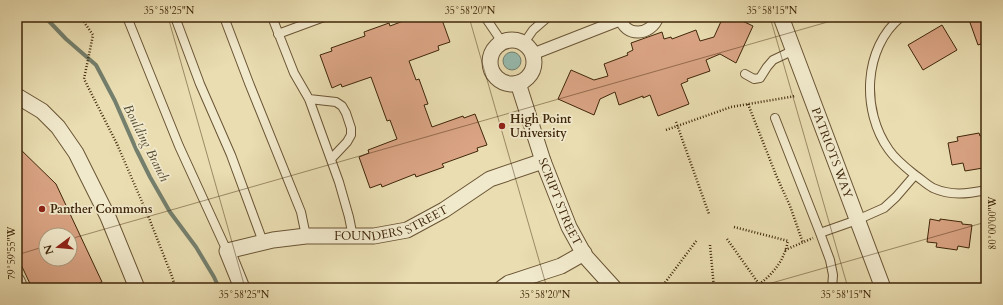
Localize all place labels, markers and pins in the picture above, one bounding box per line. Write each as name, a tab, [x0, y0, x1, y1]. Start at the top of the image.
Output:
place label: High Point University	[510, 111, 572, 141]
marker: High Point University	[497, 121, 507, 131]
place label: Panther Commons	[50, 201, 152, 217]
marker: Panther Commons	[37, 204, 47, 214]

